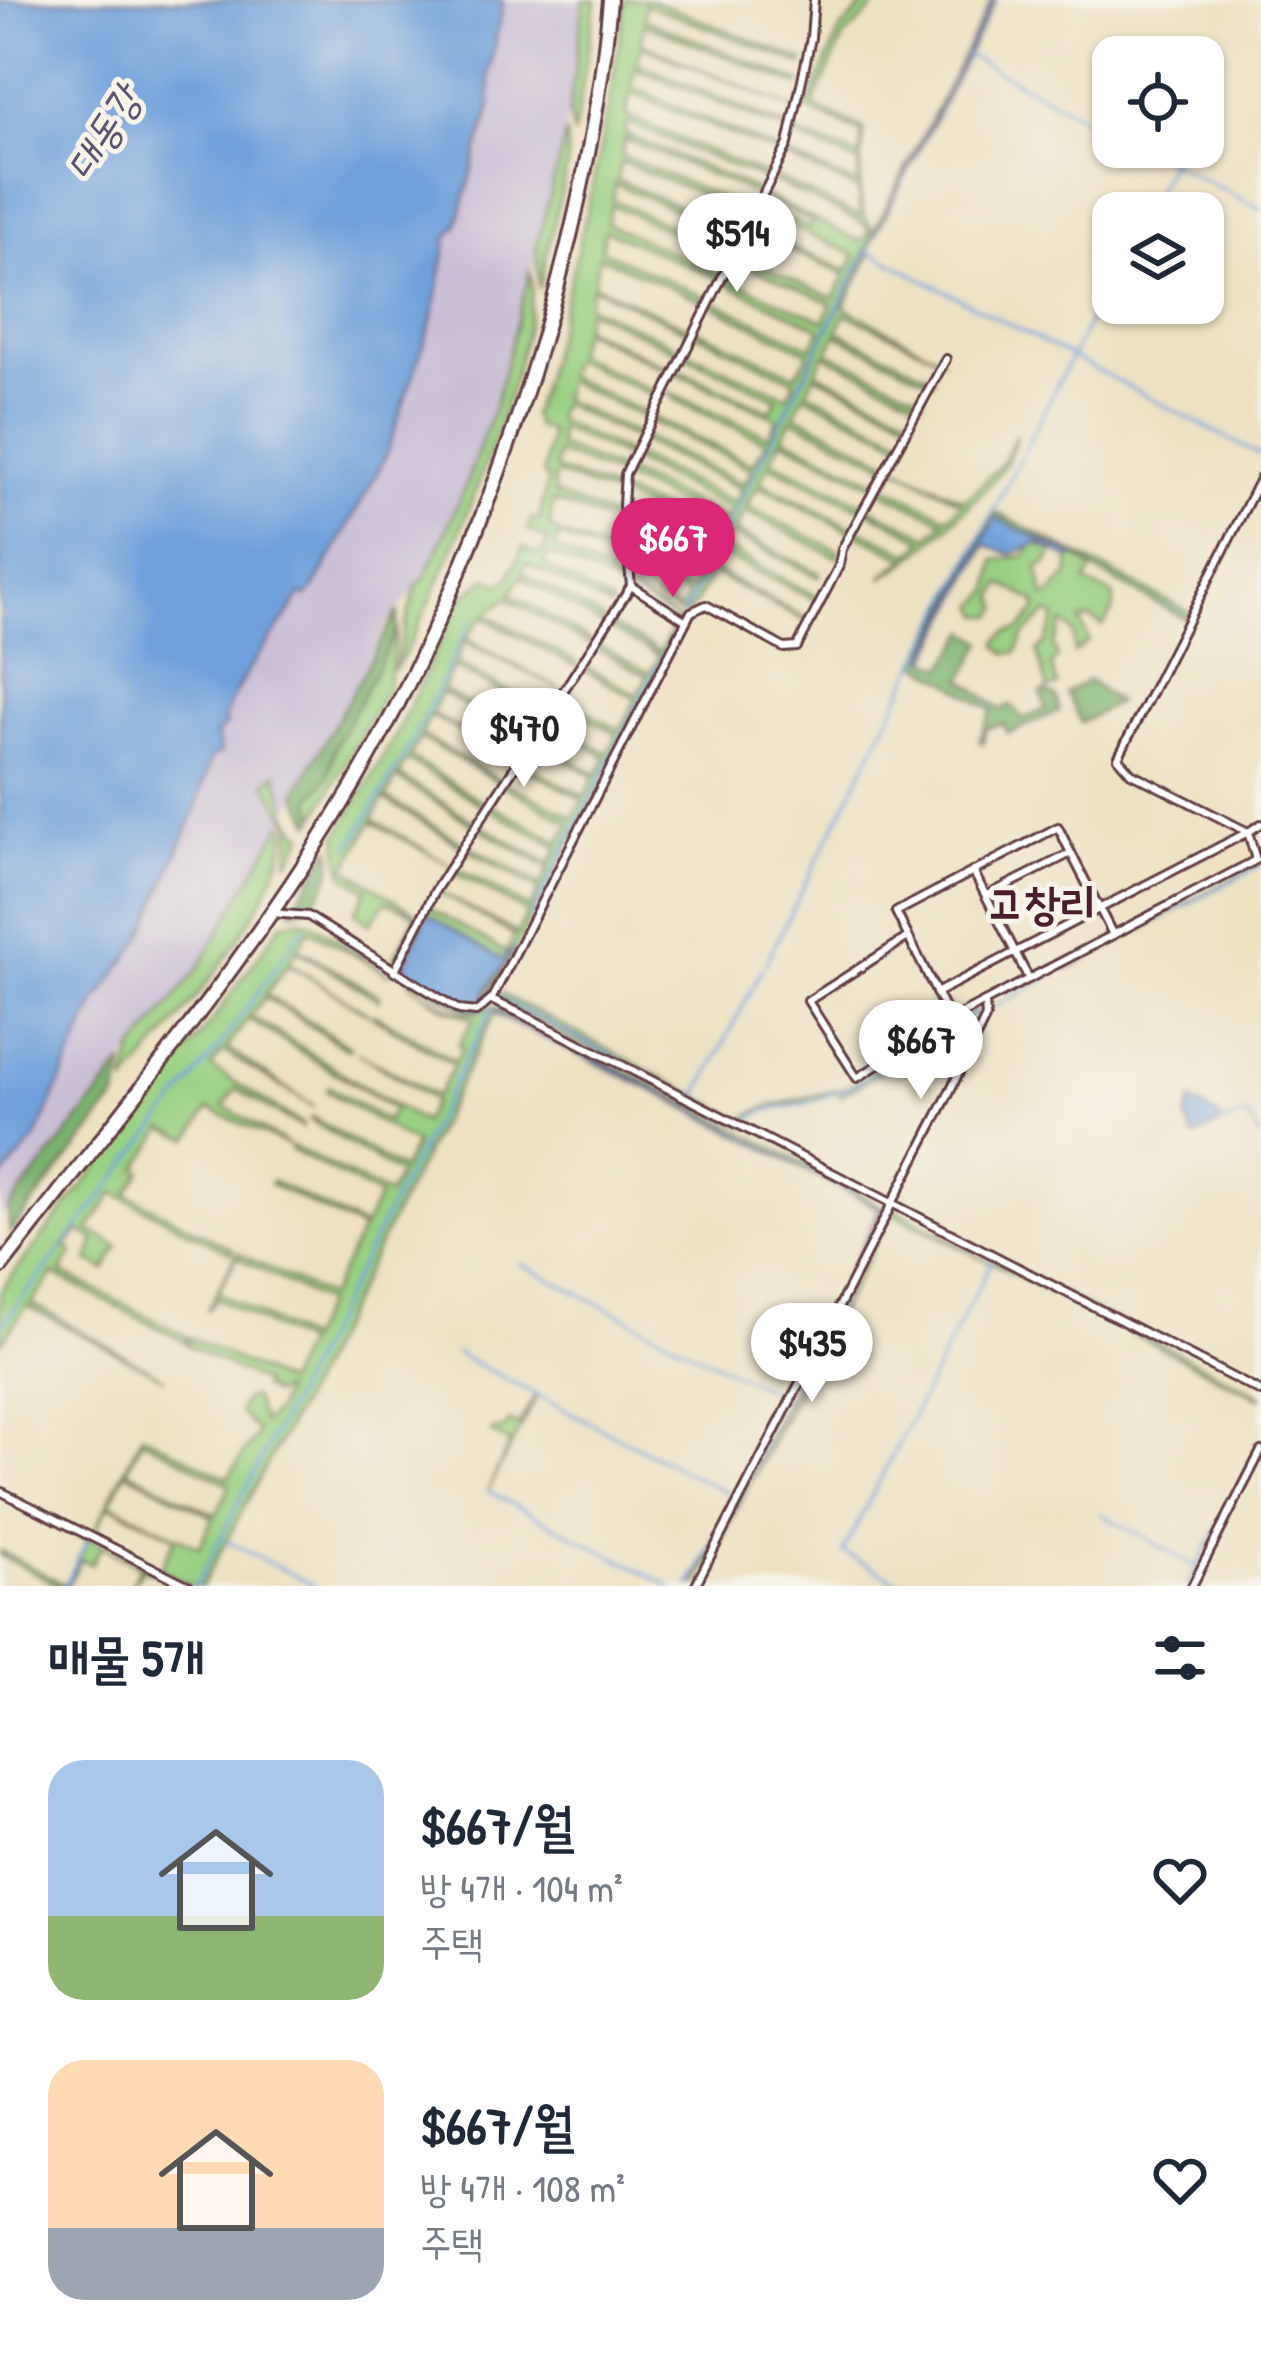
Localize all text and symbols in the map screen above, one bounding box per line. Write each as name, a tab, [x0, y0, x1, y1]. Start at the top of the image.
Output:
map controls	[1092, 36, 1224, 324]
button: locate	[1092, 36, 1224, 168]
water label: 대동강	[50, 70, 156, 190]
button: layers	[1092, 192, 1224, 324]
pin: $514	[666, 193, 808, 295]
text: $514	[704, 205, 770, 258]
pin: $667	[602, 498, 744, 600]
text: $667	[638, 510, 708, 563]
pin: $470	[453, 688, 595, 790]
text: $470	[488, 700, 560, 753]
district label: 고창리	[988, 872, 1096, 933]
pin: $667	[850, 1000, 992, 1102]
text: $667	[886, 1012, 956, 1065]
pin: $435	[741, 1303, 883, 1405]
text: $435	[778, 1315, 846, 1368]
text: 매물 5개	[48, 1623, 204, 1692]
icon: filters	[1147, 1625, 1213, 1691]
text: $667/월	[420, 1791, 574, 1860]
icon: home	[144, 1808, 288, 1952]
icon: heart	[1147, 1847, 1213, 1913]
text: 방 4개 · 104 m²	[420, 1861, 623, 1914]
text: 주택	[420, 1915, 483, 1968]
text: $667/월	[420, 2091, 574, 2160]
icon: home	[144, 2108, 288, 2252]
icon: heart	[1147, 2147, 1213, 2213]
text: 방 4개 · 108 m²	[420, 2161, 625, 2214]
text: 주택	[420, 2215, 483, 2268]

